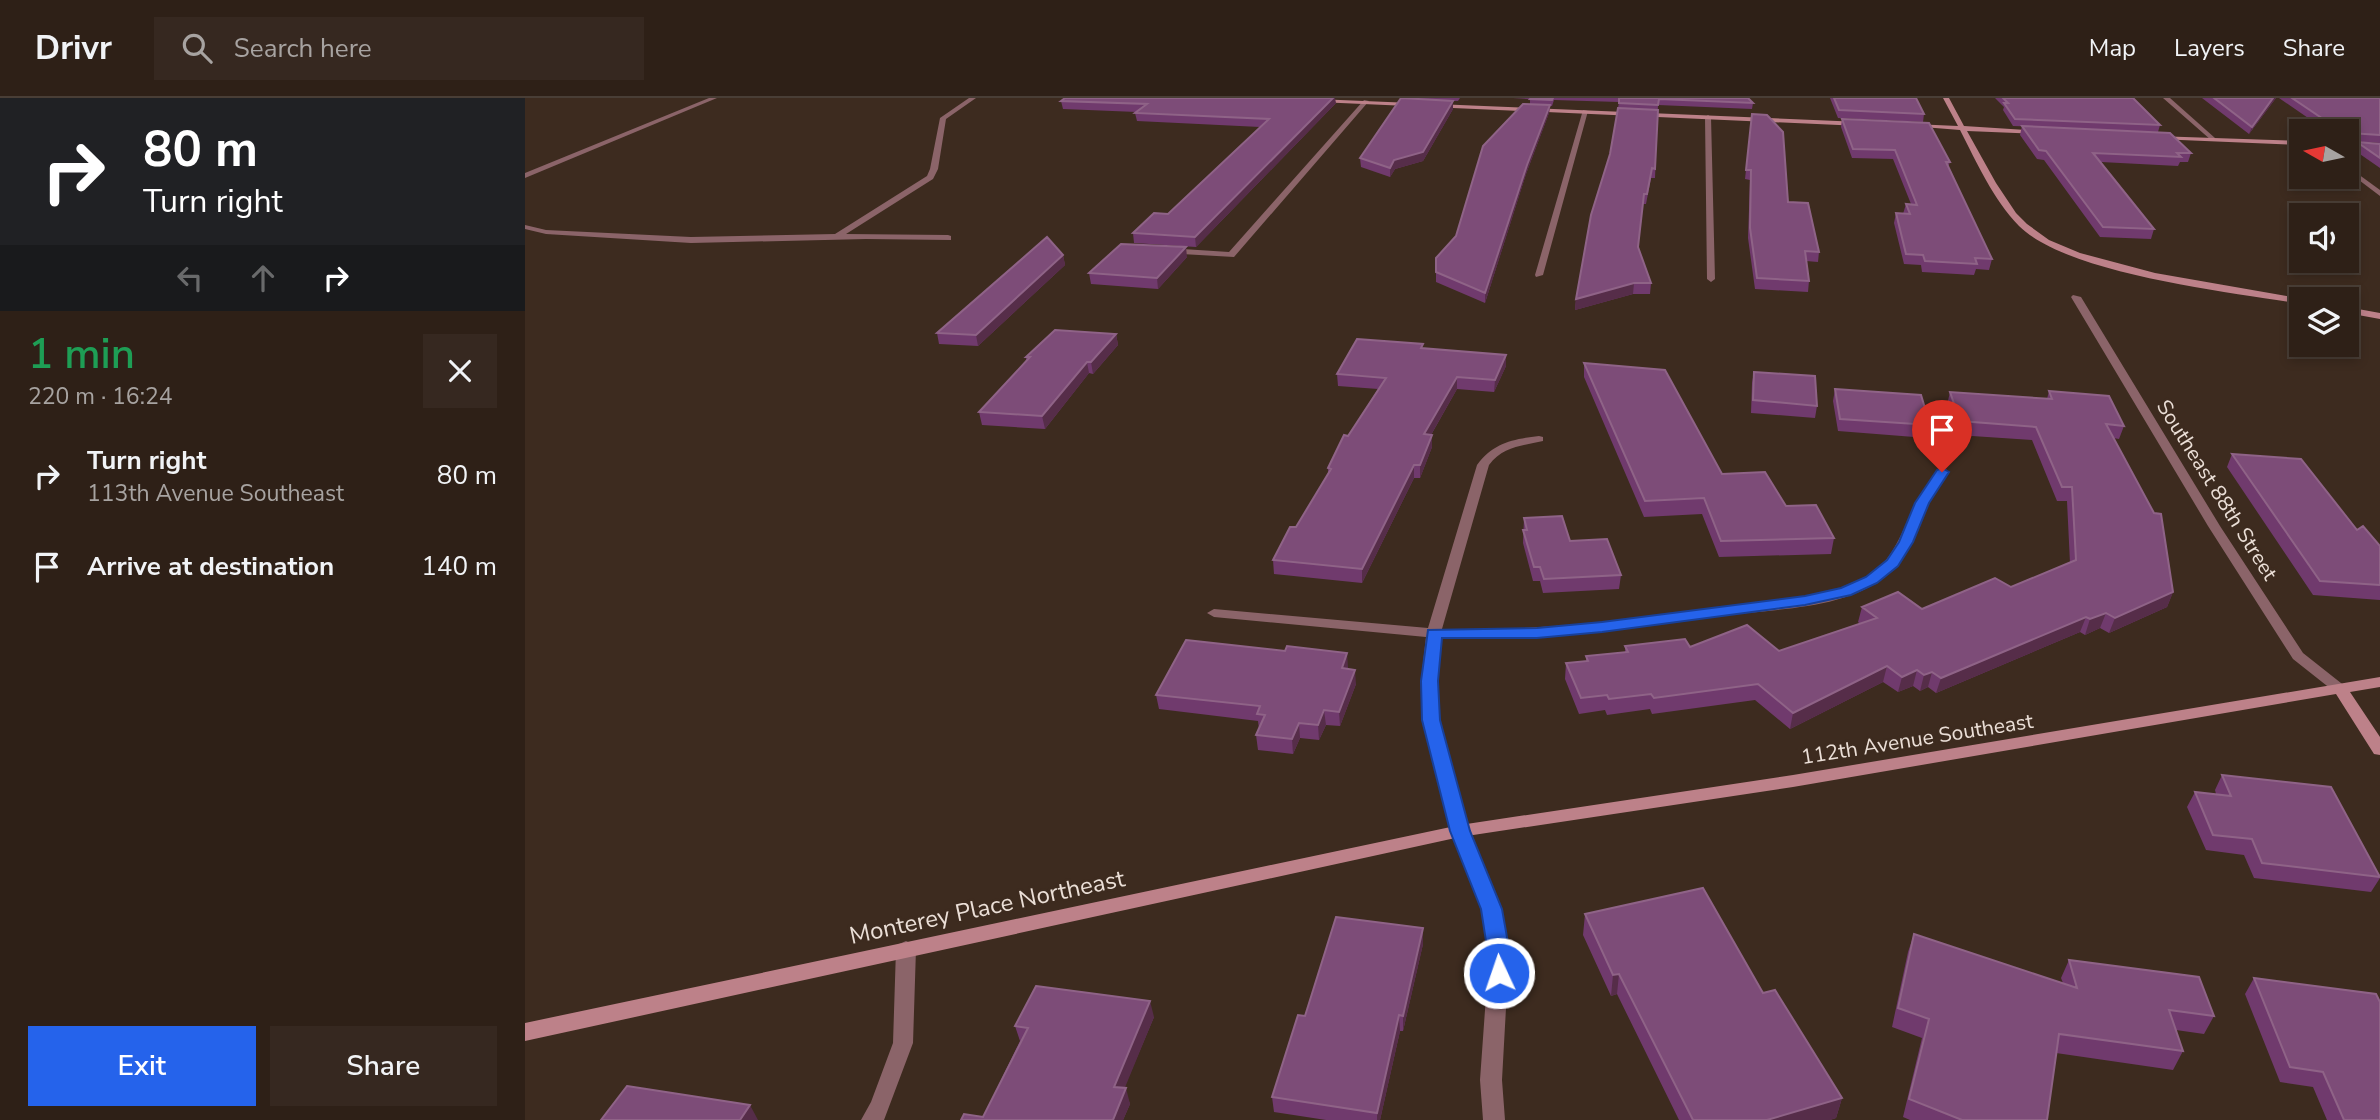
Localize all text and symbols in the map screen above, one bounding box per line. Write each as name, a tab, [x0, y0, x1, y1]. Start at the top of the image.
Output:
search box	[154, 17, 644, 80]
text: Drivr	[35, 26, 112, 71]
icon: search	[178, 29, 216, 67]
text: Search here	[234, 31, 372, 66]
text: Map	[2089, 32, 2136, 64]
text: Layers	[2174, 32, 2245, 64]
text: Share	[2283, 32, 2345, 64]
text: 80 m	[143, 116, 258, 183]
north arrow	[2289, 119, 2359, 189]
map controls	[2289, 119, 2359, 357]
icon: right	[28, 126, 119, 217]
text: Turn right	[143, 180, 283, 223]
button: sound	[2289, 203, 2359, 273]
icon: left	[171, 259, 209, 297]
icon: ahead	[244, 259, 282, 297]
icon: right	[317, 259, 355, 297]
button: layers	[2289, 287, 2359, 357]
text: 1 min	[28, 326, 135, 383]
button: close	[423, 334, 497, 408]
text: 220 m · 16:24	[28, 381, 173, 412]
street label: Southeast 88th Street	[2150, 394, 2284, 586]
pin	[1912, 400, 1972, 472]
icon: arrive	[1923, 411, 1961, 449]
text: Turn right	[87, 443, 206, 478]
icon: right	[28, 457, 66, 495]
text: 80 m	[437, 458, 497, 493]
text: 113th Avenue Southeast	[87, 478, 344, 509]
icon: arrive	[28, 548, 66, 586]
text: Arrive at destination	[87, 549, 334, 584]
text: 140 m	[421, 549, 497, 584]
street label: 112th Avenue Southeast	[1799, 707, 2036, 771]
street label: Monterey Place Northeast	[846, 862, 1128, 952]
position arrow	[1462, 936, 1536, 1010]
button: Exit	[28, 1026, 256, 1106]
button: Share	[270, 1026, 497, 1106]

